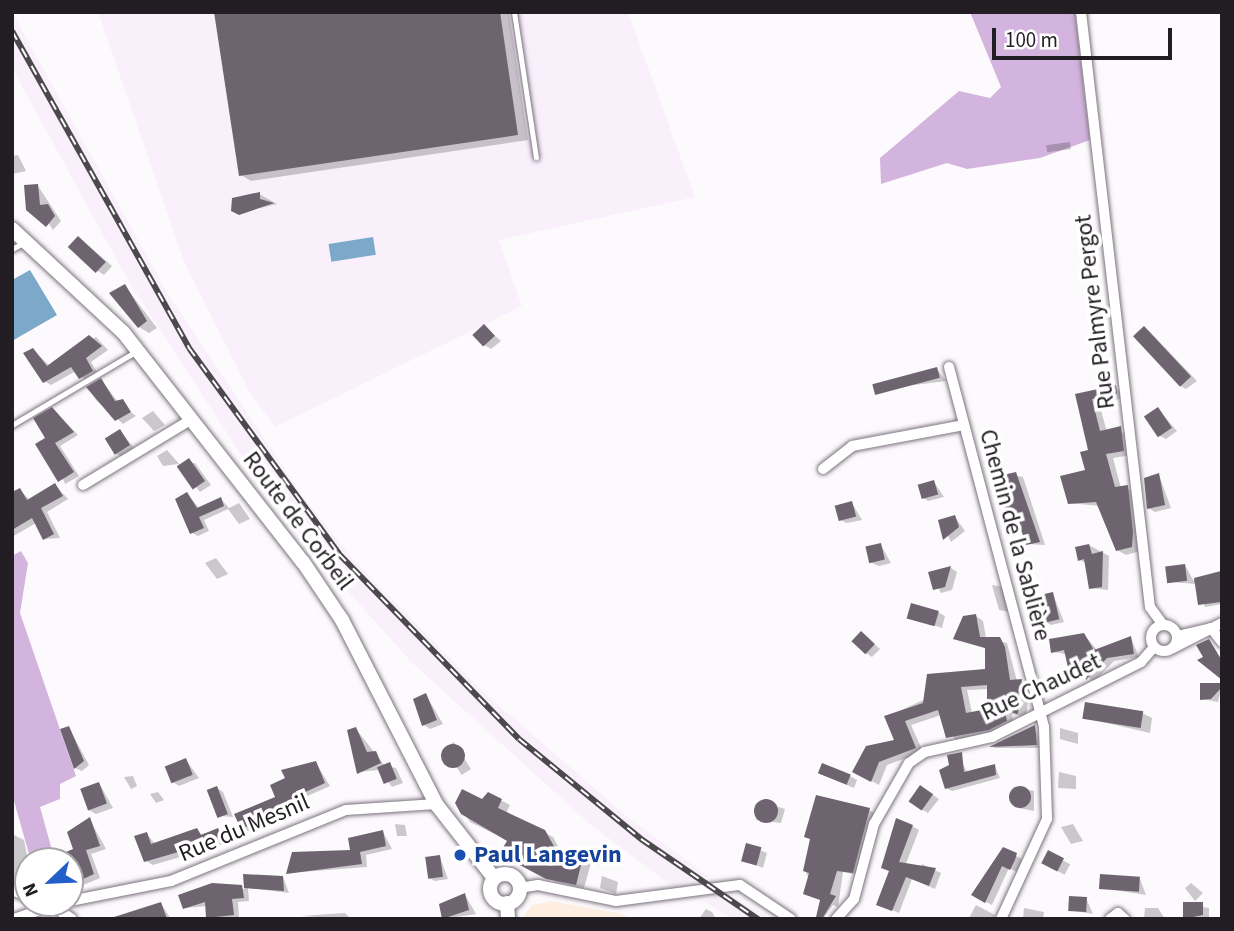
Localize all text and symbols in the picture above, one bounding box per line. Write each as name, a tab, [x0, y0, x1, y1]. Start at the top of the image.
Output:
scale bar	[996, 14, 1176, 58]
text: 100 m	[1005, 25, 1058, 55]
street label: Rue Palmyre Pergot	[1069, 213, 1121, 411]
street label: Chemin de la Sablière	[973, 426, 1057, 644]
street label: Route de Corbeil	[236, 446, 360, 596]
street label: Rue Chaudet	[977, 647, 1105, 727]
street label: Rue du Mesnil	[174, 788, 314, 868]
place label: Paul Langevin	[474, 841, 622, 869]
north arrow	[14, 847, 84, 917]
marker: Paul Langevin	[452, 847, 468, 863]
text: N	[16, 879, 46, 901]

